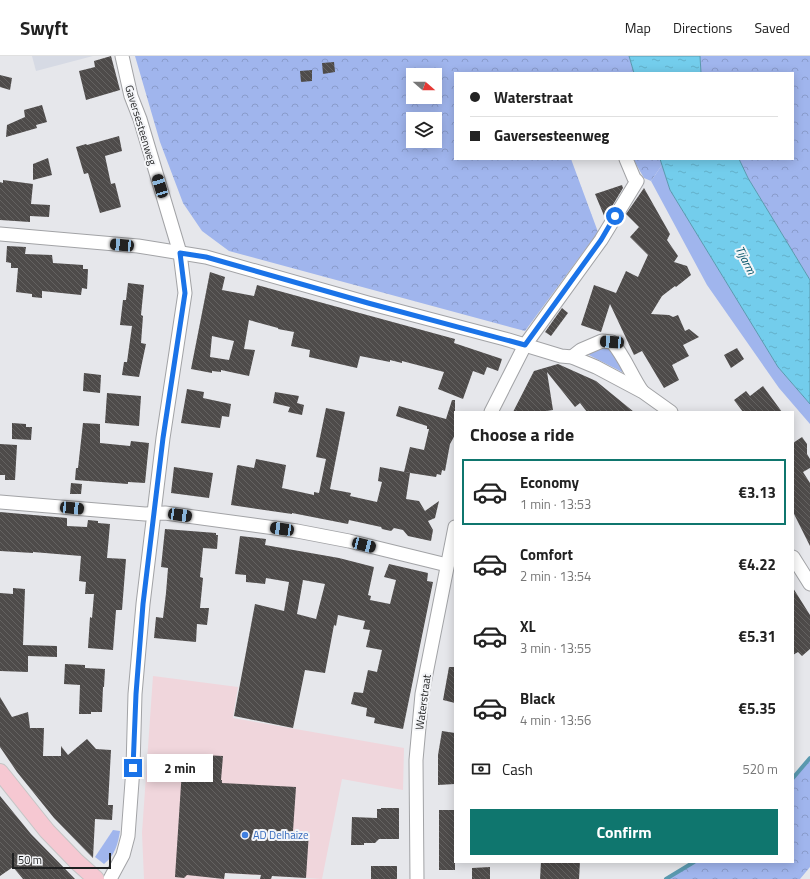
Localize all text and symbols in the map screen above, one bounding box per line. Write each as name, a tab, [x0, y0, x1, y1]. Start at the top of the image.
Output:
text: Swyft	[20, 13, 68, 42]
text: Map	[625, 17, 651, 38]
text: Directions	[673, 17, 732, 38]
text: Saved	[754, 17, 790, 38]
north arrow	[406, 68, 442, 104]
map controls	[406, 68, 442, 148]
street label: Gaversesteenweg	[121, 83, 161, 167]
text: Waterstraat	[494, 86, 573, 109]
button: layers	[406, 112, 442, 148]
text: Gaversesteenweg	[494, 124, 609, 147]
car	[151, 173, 169, 199]
route start	[606, 207, 624, 225]
car	[110, 238, 134, 252]
water label: Tijarm	[731, 242, 762, 278]
car	[600, 335, 624, 349]
text: Choose a ride	[470, 421, 574, 448]
text: Economy	[520, 471, 579, 494]
icon: car	[472, 474, 508, 510]
text: €3.13	[739, 481, 776, 504]
text: 1 min · 13:53	[520, 494, 591, 514]
car	[60, 501, 84, 515]
car	[167, 507, 193, 523]
car	[269, 521, 295, 537]
car	[351, 536, 377, 554]
text: Comfort	[520, 543, 573, 566]
icon: car	[472, 546, 508, 582]
text: €4.22	[739, 553, 776, 576]
text: 2 min · 13:54	[520, 566, 591, 586]
text: XL	[520, 615, 536, 638]
icon: car	[472, 618, 508, 654]
text: €5.31	[739, 625, 776, 648]
text: 3 min · 13:55	[520, 638, 591, 658]
street label: Waterstraat	[411, 673, 435, 731]
text: Black	[520, 687, 555, 710]
icon: car	[472, 690, 508, 726]
text: €5.35	[739, 697, 776, 720]
text: 4 min · 13:56	[520, 710, 591, 730]
callout: 2 min	[147, 754, 213, 782]
text: 2 min	[164, 758, 196, 778]
icon: cash	[470, 758, 492, 780]
text: Cash	[502, 758, 533, 781]
route end	[124, 759, 142, 777]
text: 520 m	[742, 759, 778, 779]
button: Confirm	[470, 809, 778, 855]
place label: AD Delhaize	[253, 827, 309, 843]
marker: AD Delhaize	[240, 830, 250, 840]
scale bar	[12, 851, 111, 870]
text: 50 m	[18, 852, 42, 868]

